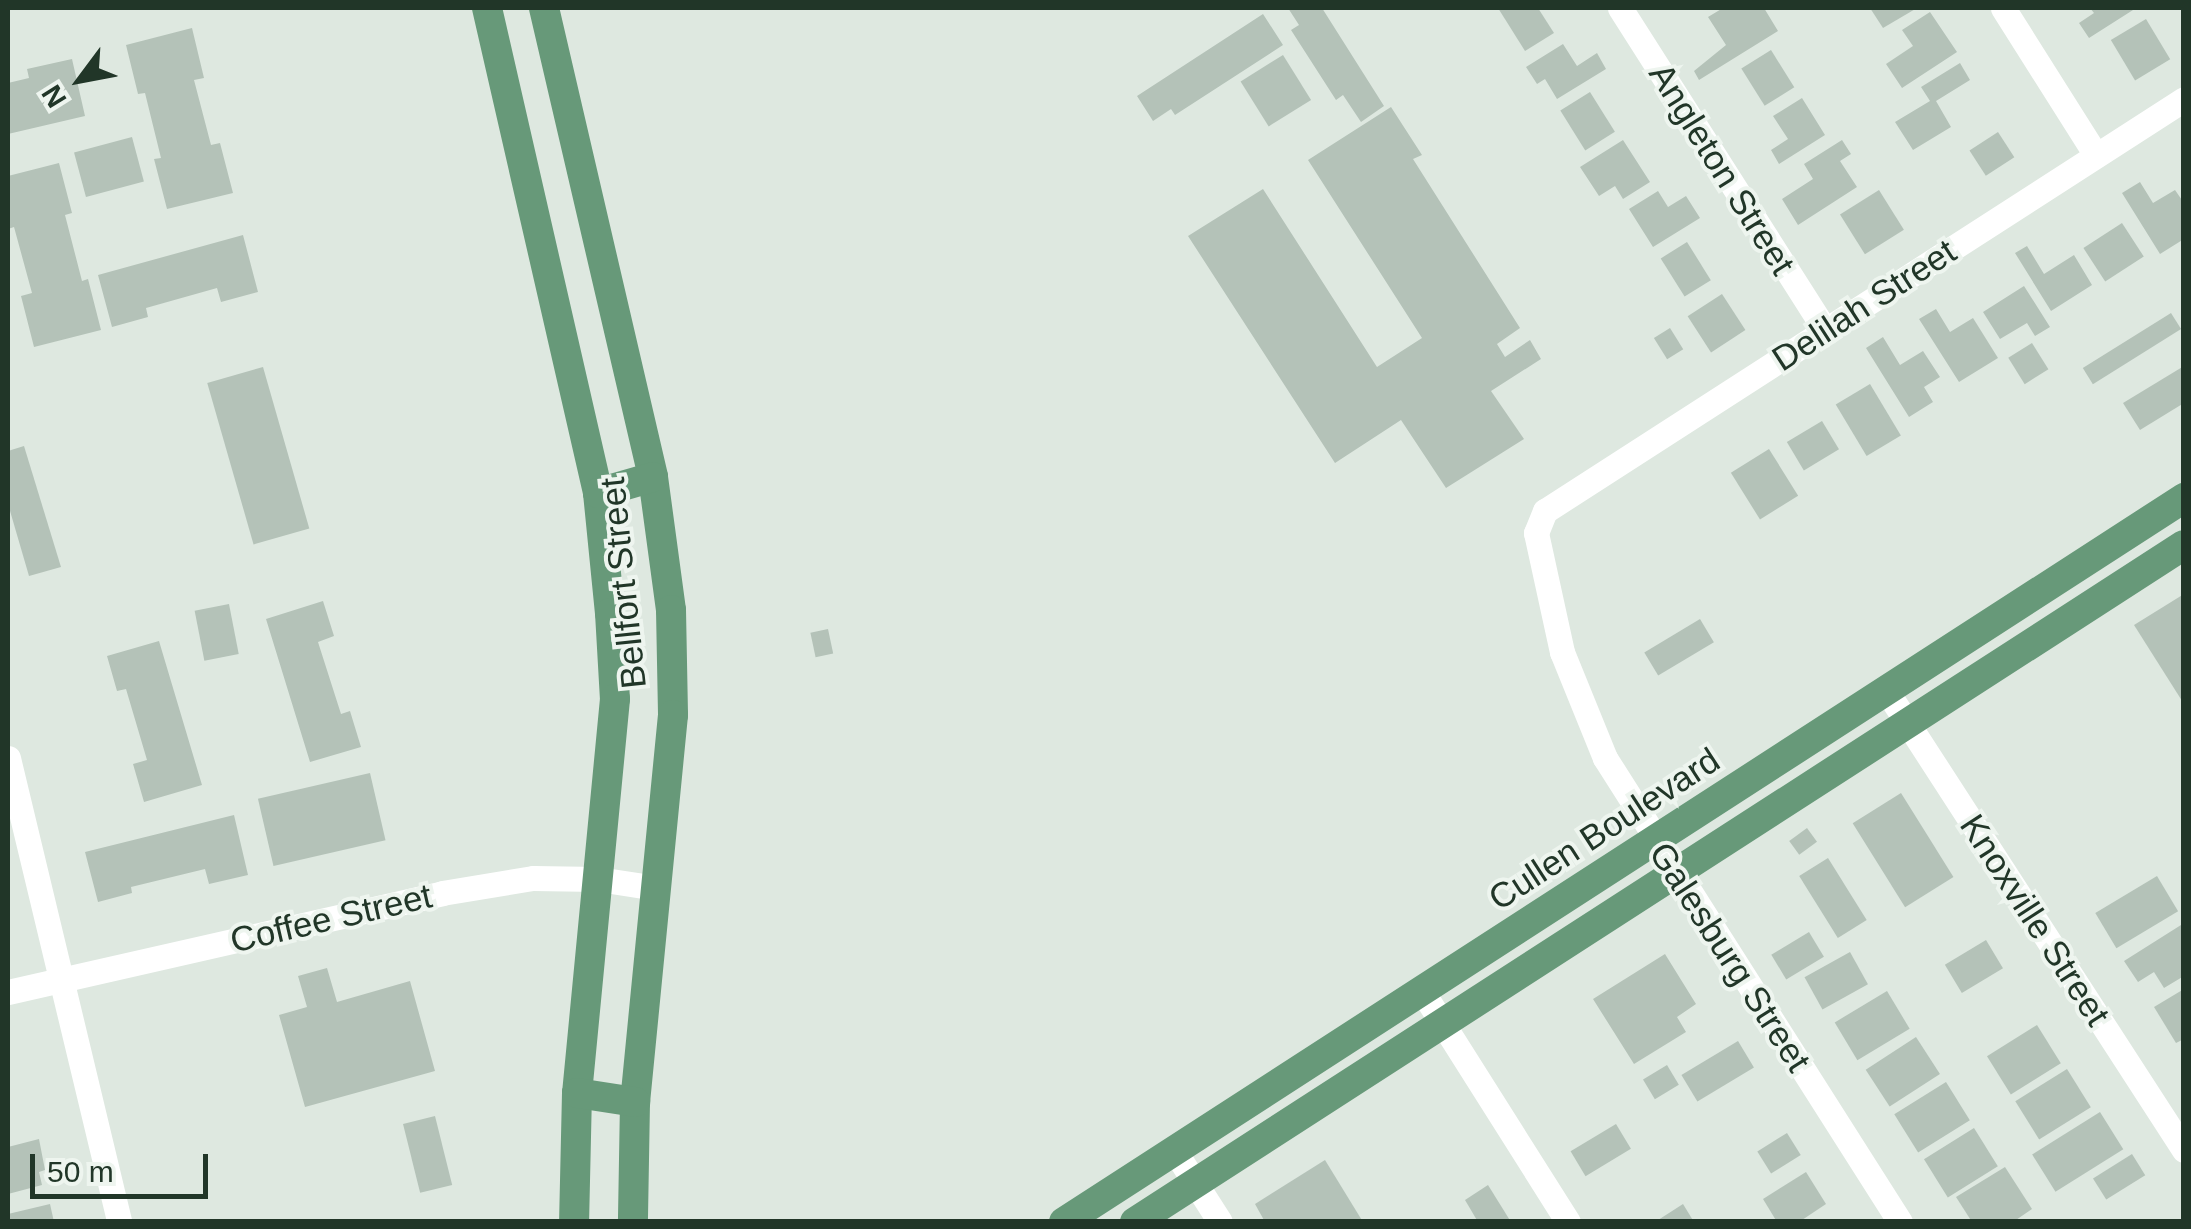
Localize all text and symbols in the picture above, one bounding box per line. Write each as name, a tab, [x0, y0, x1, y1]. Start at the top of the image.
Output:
north arrow	[30, 30, 130, 130]
street label: Angleton Street	[1640, 56, 1804, 282]
text: N	[36, 79, 73, 113]
street label: Delilah Street	[1764, 230, 1964, 380]
street label: Bellfort Street	[591, 475, 655, 691]
street label: Cullen Boulevard	[1481, 739, 1727, 919]
street label: Knoxville Street	[1951, 807, 2119, 1033]
street label: Galesburg Street	[1640, 835, 1820, 1079]
street label: Coffee Street	[226, 874, 436, 962]
scale bar	[35, 1134, 212, 1196]
text: 50 m	[47, 1155, 114, 1188]

